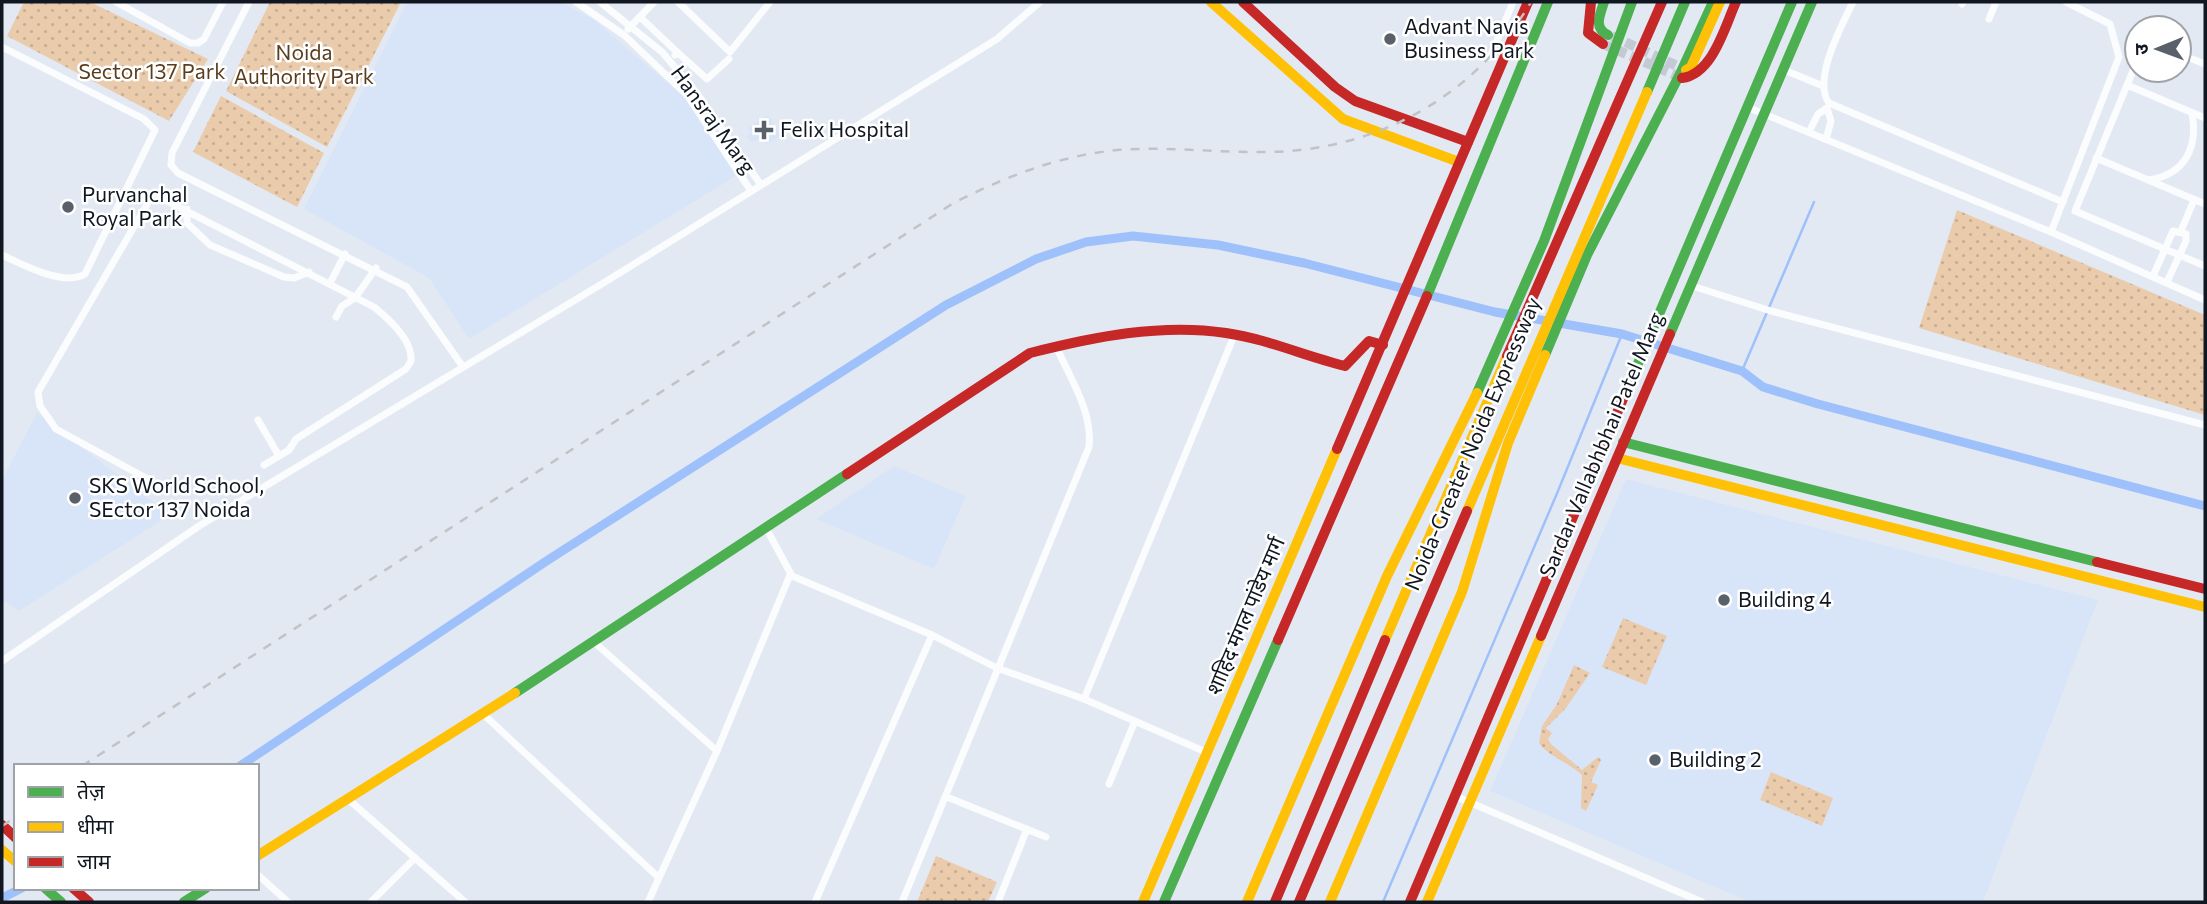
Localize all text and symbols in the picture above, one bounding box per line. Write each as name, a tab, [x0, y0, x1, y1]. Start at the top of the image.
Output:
place label: Advant Navis Business Park	[1404, 13, 1534, 62]
north arrow	[2123, 14, 2193, 84]
marker: Advant Navis Business Park	[1382, 31, 1398, 47]
park label: Noida Authority Park	[234, 39, 374, 88]
text: उ	[2129, 43, 2152, 55]
park label: Sector 137 Park	[78, 58, 226, 83]
street label: Hansraj Marg	[667, 60, 762, 178]
place label: Felix Hospital	[780, 116, 909, 141]
marker: Felix Hospital	[754, 120, 774, 140]
place label: Purvanchal Royal Park	[82, 181, 188, 230]
marker: Purvanchal Royal Park	[60, 199, 76, 215]
street label: Noida-Greater Noida Expressway	[1398, 293, 1545, 594]
street label: Sardar Vallabhbhai Patel Marg	[1533, 308, 1668, 581]
place label: SKS World School, SEctor 137 Noida	[89, 472, 264, 521]
marker: SKS World School, SEctor 137 Noida	[67, 490, 83, 506]
street label: शाहिद मंगल पांडेय मार्ग	[1200, 532, 1290, 698]
place label: Building 4	[1738, 586, 1832, 611]
marker: Building 4	[1716, 592, 1732, 608]
place label: Building 2	[1669, 746, 1762, 771]
marker: Building 2	[1647, 752, 1663, 768]
legend	[14, 764, 259, 890]
text: तेज़	[77, 778, 105, 803]
text: धीमा	[77, 813, 114, 838]
text: जाम	[77, 848, 111, 873]

